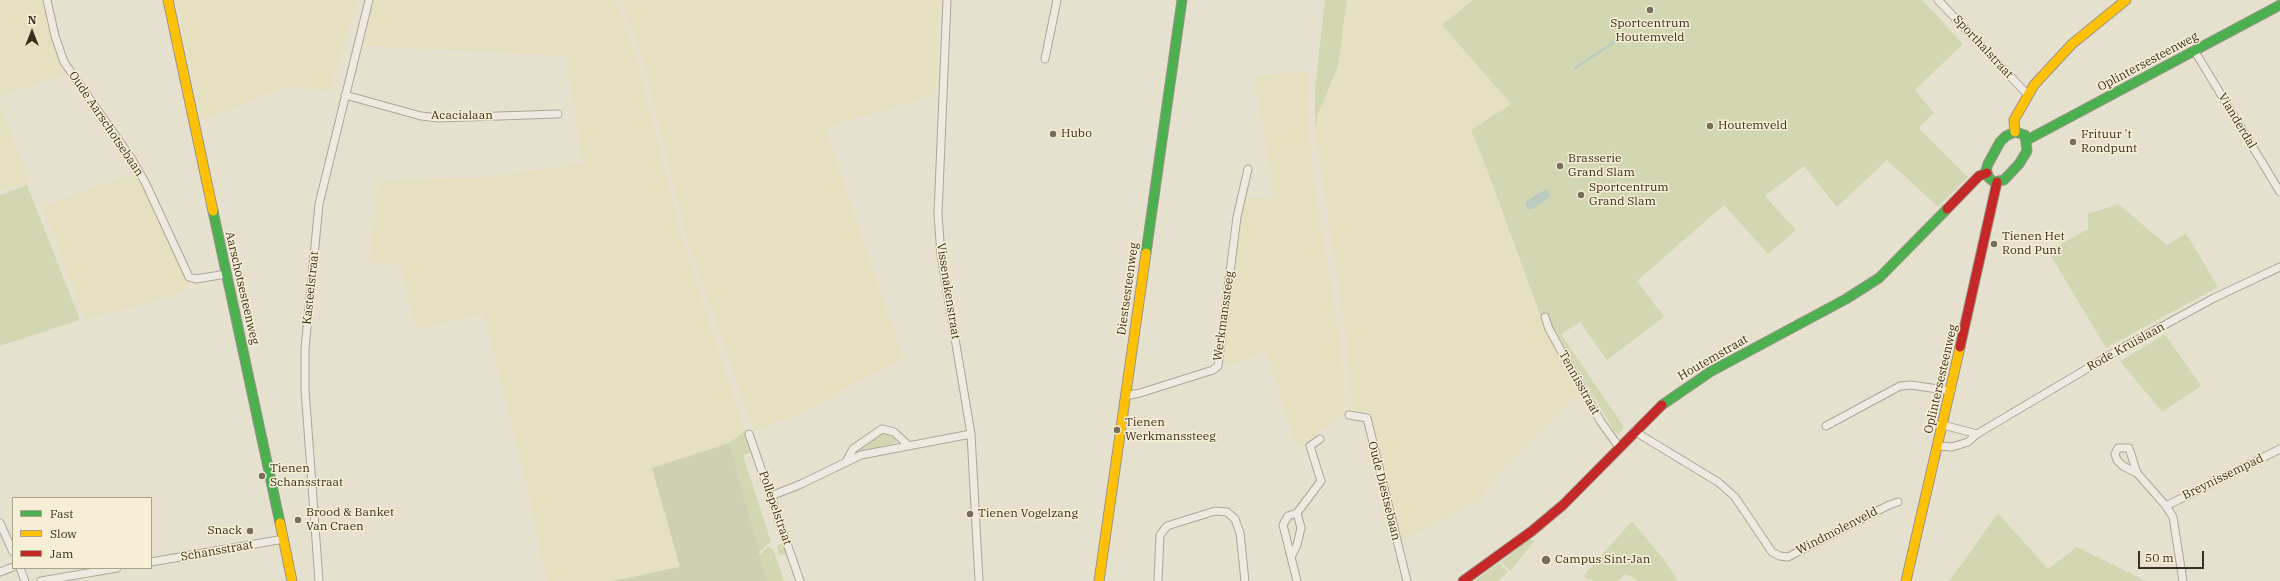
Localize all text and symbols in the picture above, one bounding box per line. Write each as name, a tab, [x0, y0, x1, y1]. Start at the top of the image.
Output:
marker: Sportcentrum Houtemveld	[1645, 5, 1655, 15]
north arrow	[12, 12, 52, 52]
street label: Sporthalstraat	[1950, 12, 2016, 82]
text: N	[28, 13, 36, 27]
place label: Sportcentrum Houtemveld	[1610, 17, 1690, 45]
street label: Oplintersesteenweg	[2095, 29, 2201, 95]
street label: Oude Aarschotsebaan	[65, 69, 147, 179]
street label: Vianderdal	[2215, 91, 2259, 151]
street label: Acacialaan	[431, 109, 493, 123]
place label: Houtemveld	[1718, 119, 1787, 133]
marker: Houtemveld	[1705, 121, 1715, 131]
place label: Hubo	[1061, 127, 1092, 141]
place label: Frituur 't Rondpunt	[2081, 128, 2137, 156]
marker: Hubo	[1048, 129, 1058, 139]
marker: Frituur 't Rondpunt	[2068, 137, 2078, 147]
place label: Brasserie Grand Slam	[1568, 152, 1635, 180]
marker: Brasserie Grand Slam	[1555, 161, 1565, 171]
place label: Sportcentrum Grand Slam	[1589, 181, 1669, 209]
marker: Sportcentrum Grand Slam	[1576, 190, 1586, 200]
street label: Aarschotsesteenweg	[222, 230, 262, 346]
place label: Tienen Het Rond Punt	[2002, 230, 2065, 258]
marker: Tienen Het Rond Punt	[1989, 239, 1999, 249]
street label: Vissenakenstraat	[933, 242, 963, 340]
street label: Diestsesteenweg	[1114, 242, 1142, 336]
street label: Kasteelstraat	[300, 251, 322, 325]
street label: Werkmanssteeg	[1211, 270, 1237, 362]
street label: Rode Kruislaan	[2085, 320, 2167, 374]
street label: Oplintersesteenweg	[1921, 323, 1961, 435]
street label: Houtemstraat	[1676, 332, 1750, 384]
street label: Tennisstraat	[1555, 348, 1603, 418]
place label: Tienen Werkmanssteeg	[1125, 416, 1216, 444]
marker: Tienen Werkmanssteeg	[1112, 425, 1122, 435]
street label: Oude Diestsebaan	[1365, 440, 1403, 542]
street label: Breynissempad	[2180, 451, 2266, 503]
place label: Tienen Schansstraat	[270, 462, 343, 490]
street label: Pollepelstraat	[756, 469, 794, 547]
marker: Tienen Schansstraat	[257, 471, 267, 481]
legend	[12, 497, 152, 569]
street label: Windmolenveld	[1794, 504, 1880, 558]
text: Fast	[50, 506, 74, 521]
place label: Brood & Banket Van Craen	[306, 506, 394, 534]
place label: Tienen Vogelzang	[978, 507, 1078, 521]
marker: Tienen Vogelzang	[965, 509, 975, 519]
marker: Brood & Banket Van Craen	[293, 515, 303, 525]
place label: Snack	[208, 524, 242, 538]
text: Slow	[50, 526, 77, 541]
marker: Snack	[245, 526, 255, 536]
street label: Schansstraat	[180, 538, 254, 564]
scale bar	[2140, 543, 2206, 569]
text: Jam	[50, 546, 73, 561]
text: 50 m	[2145, 550, 2174, 565]
place label: Campus Sint-Jan	[1555, 553, 1650, 567]
marker: Campus Sint-Jan	[1540, 554, 1552, 566]

